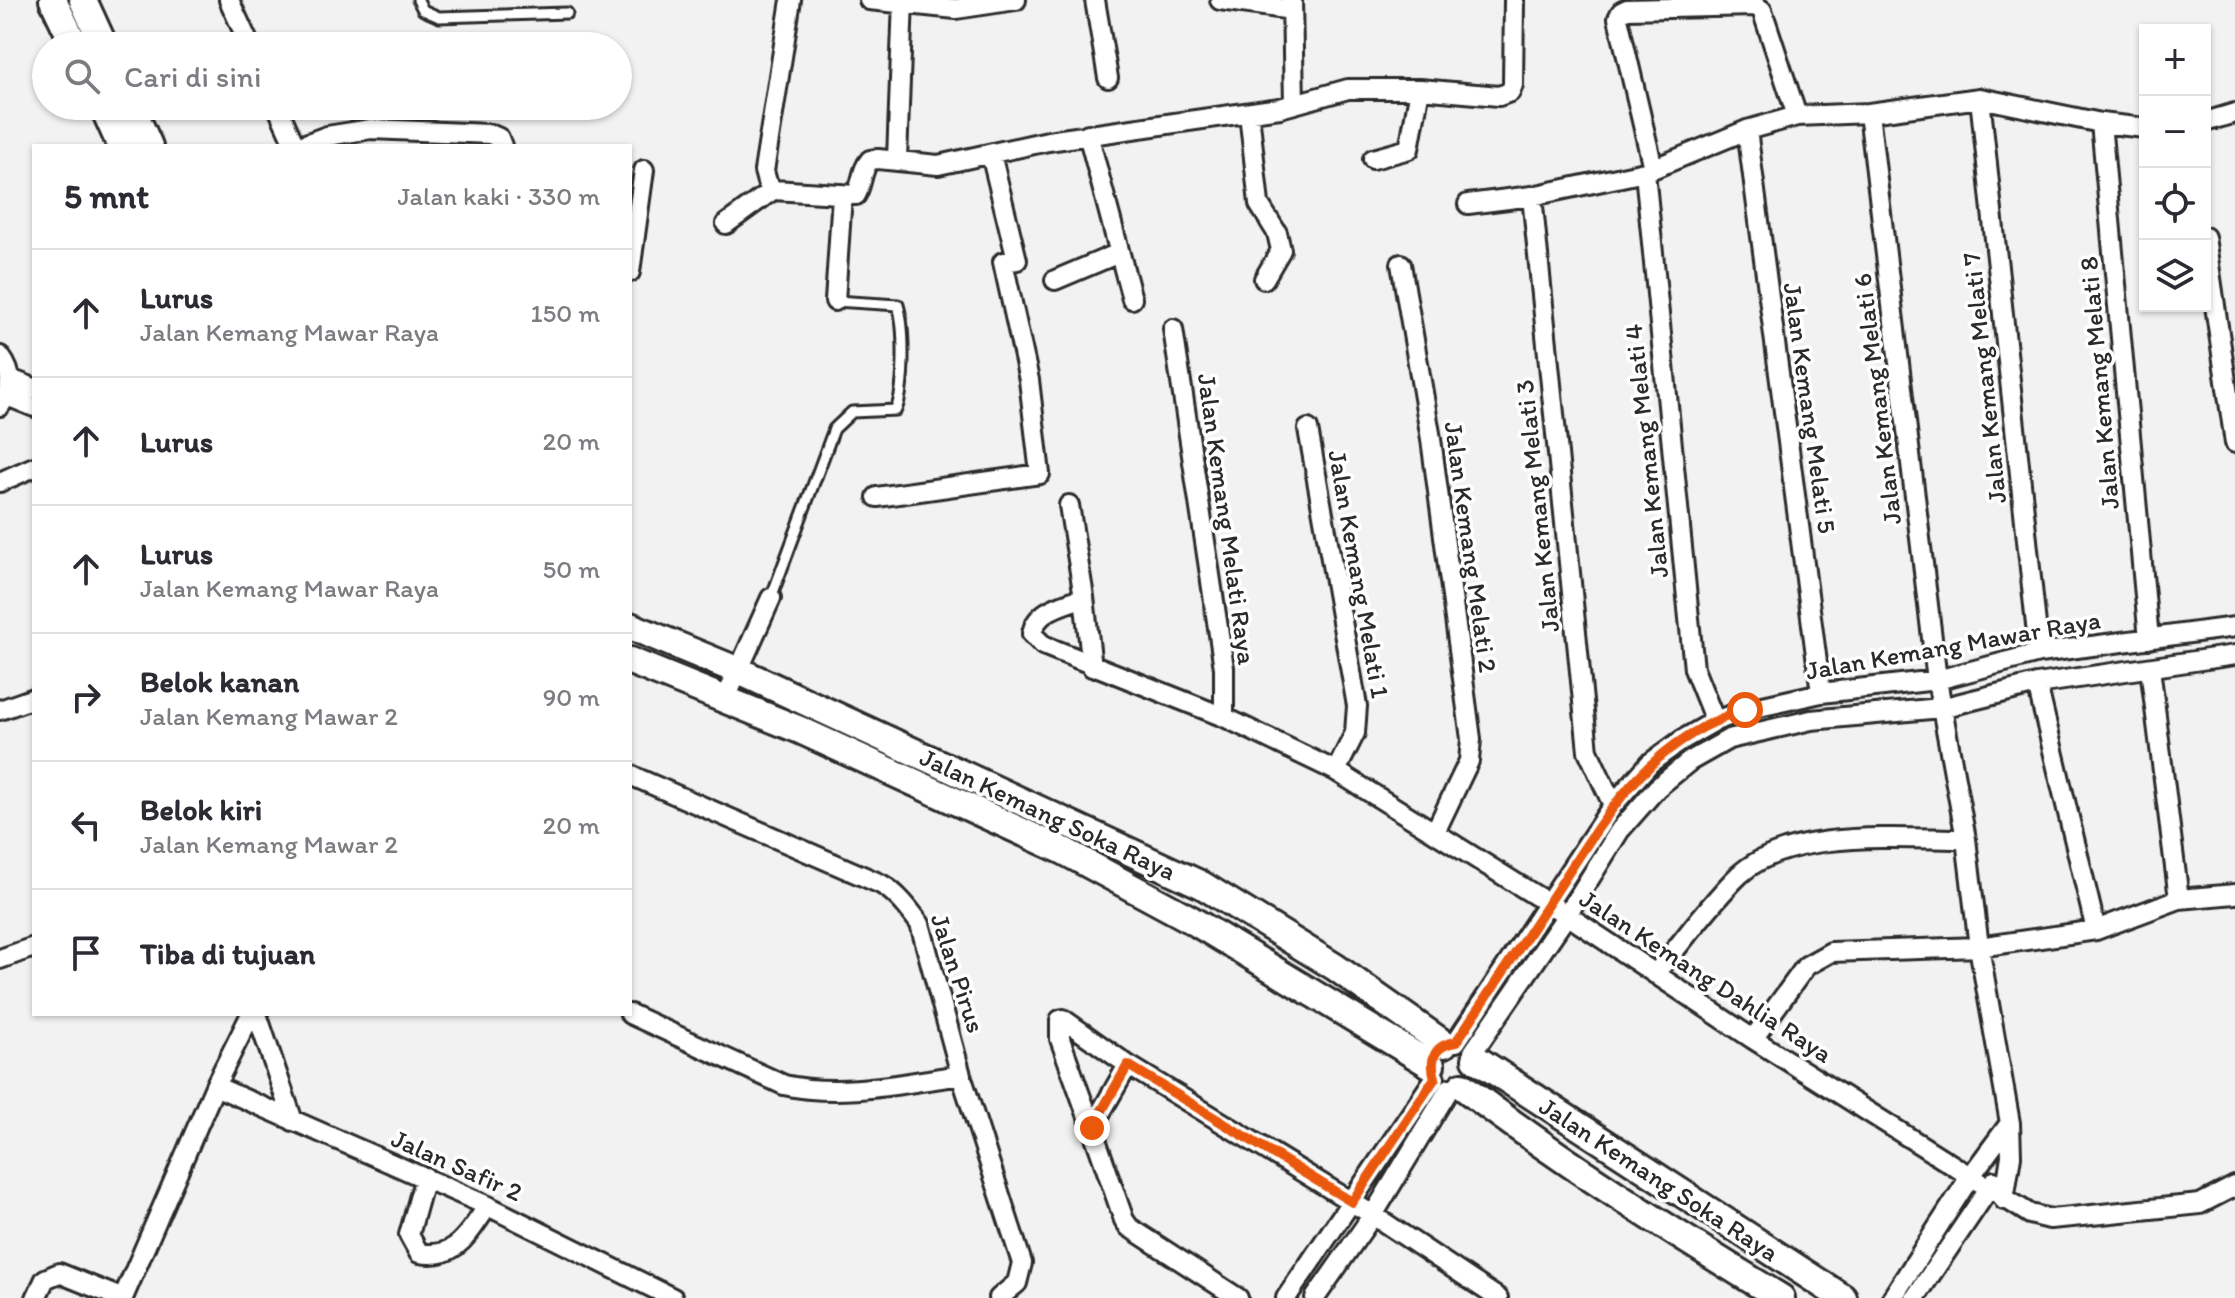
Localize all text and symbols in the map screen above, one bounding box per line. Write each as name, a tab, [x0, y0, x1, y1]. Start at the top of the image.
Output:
map controls	[2139, 24, 2211, 312]
button: +	[2139, 24, 2211, 96]
search box	[32, 32, 632, 120]
icon: search	[60, 54, 104, 98]
text: Cari di sini	[124, 58, 262, 95]
button: −	[2139, 96, 2211, 168]
button: locate	[2139, 168, 2211, 240]
text: 5 mnt	[64, 176, 149, 217]
text: Jalan kaki · 330 m	[397, 180, 600, 212]
button: layers	[2139, 240, 2211, 312]
street label: Jalan Kemang Melati 7	[1955, 251, 2013, 505]
street label: Jalan Kemang Melati 8	[2072, 255, 2126, 511]
street label: Jalan Kemang Melati 6	[1846, 271, 1908, 527]
text: Lurus	[140, 279, 213, 316]
street label: Jalan Kemang Melati 5	[1777, 280, 1843, 536]
icon: ahead	[64, 291, 108, 335]
text: 150 m	[531, 297, 600, 329]
text: Jalan Kemang Mawar Raya	[140, 316, 439, 348]
street label: Jalan Kemang Melati 4	[1617, 322, 1675, 580]
street label: Jalan Kemang Melati Raya	[1191, 371, 1263, 667]
street label: Jalan Kemang Melati 3	[1508, 378, 1566, 634]
icon: ahead	[64, 419, 108, 463]
street label: Jalan Kemang Melati 2	[1438, 419, 1505, 675]
text: Lurus	[140, 423, 213, 460]
text: 20 m	[543, 425, 600, 457]
street label: Jalan Kemang Melati 1	[1321, 447, 1397, 701]
text: Lurus	[140, 535, 213, 572]
icon: ahead	[64, 547, 108, 591]
text: 50 m	[543, 553, 600, 585]
text: Jalan Kemang Mawar Raya	[140, 572, 439, 604]
street label: Jalan Kemang Mawar Raya	[1803, 603, 2103, 687]
text: Belok kanan	[140, 663, 299, 700]
icon: right	[64, 675, 108, 719]
text: 90 m	[543, 681, 600, 713]
route start	[1727, 692, 1763, 728]
text: Jalan Kemang Mawar 2	[140, 700, 398, 732]
street label: Jalan Kemang Soka Raya	[915, 741, 1181, 887]
text: Belok kiri	[140, 791, 262, 828]
icon: left	[64, 803, 108, 847]
text: 20 m	[543, 809, 600, 841]
text: Jalan Kemang Mawar 2	[140, 828, 398, 860]
street label: Jalan Kemang Dahlia Raya	[1574, 882, 1839, 1070]
street label: Jalan Pirus	[924, 909, 992, 1037]
icon: arrive	[64, 931, 108, 975]
text: Tiba di tujuan	[140, 935, 315, 972]
street label: Jalan Kemang Soka Raya	[1533, 1090, 1785, 1268]
route end	[1074, 1110, 1110, 1146]
street label: Jalan Safir 2	[387, 1122, 528, 1208]

